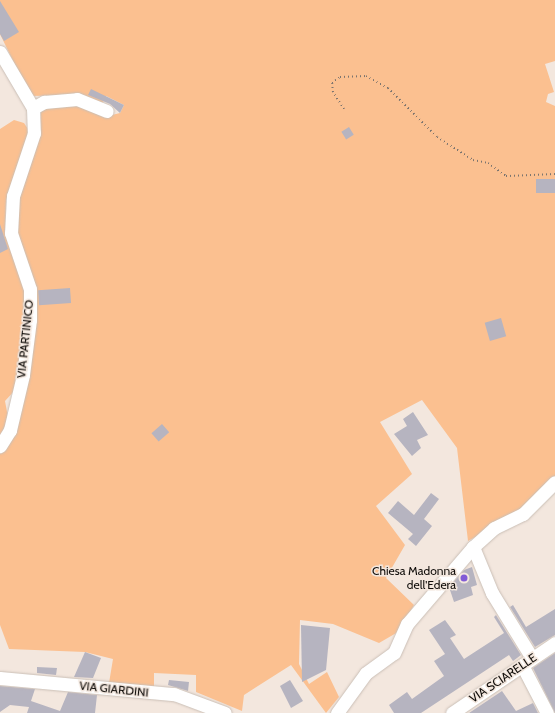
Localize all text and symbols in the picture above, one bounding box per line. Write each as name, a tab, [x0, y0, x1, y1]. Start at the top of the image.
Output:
street label: VIA PARTINICO	[14, 299, 36, 379]
place label: Chiesa Madonna dell'Edera	[372, 564, 456, 592]
marker: Chiesa Madonna dell'Edera	[459, 573, 469, 583]
street label: VIA SCIARELLE	[467, 650, 539, 706]
street label: VIA GIARDINI	[79, 678, 149, 700]

